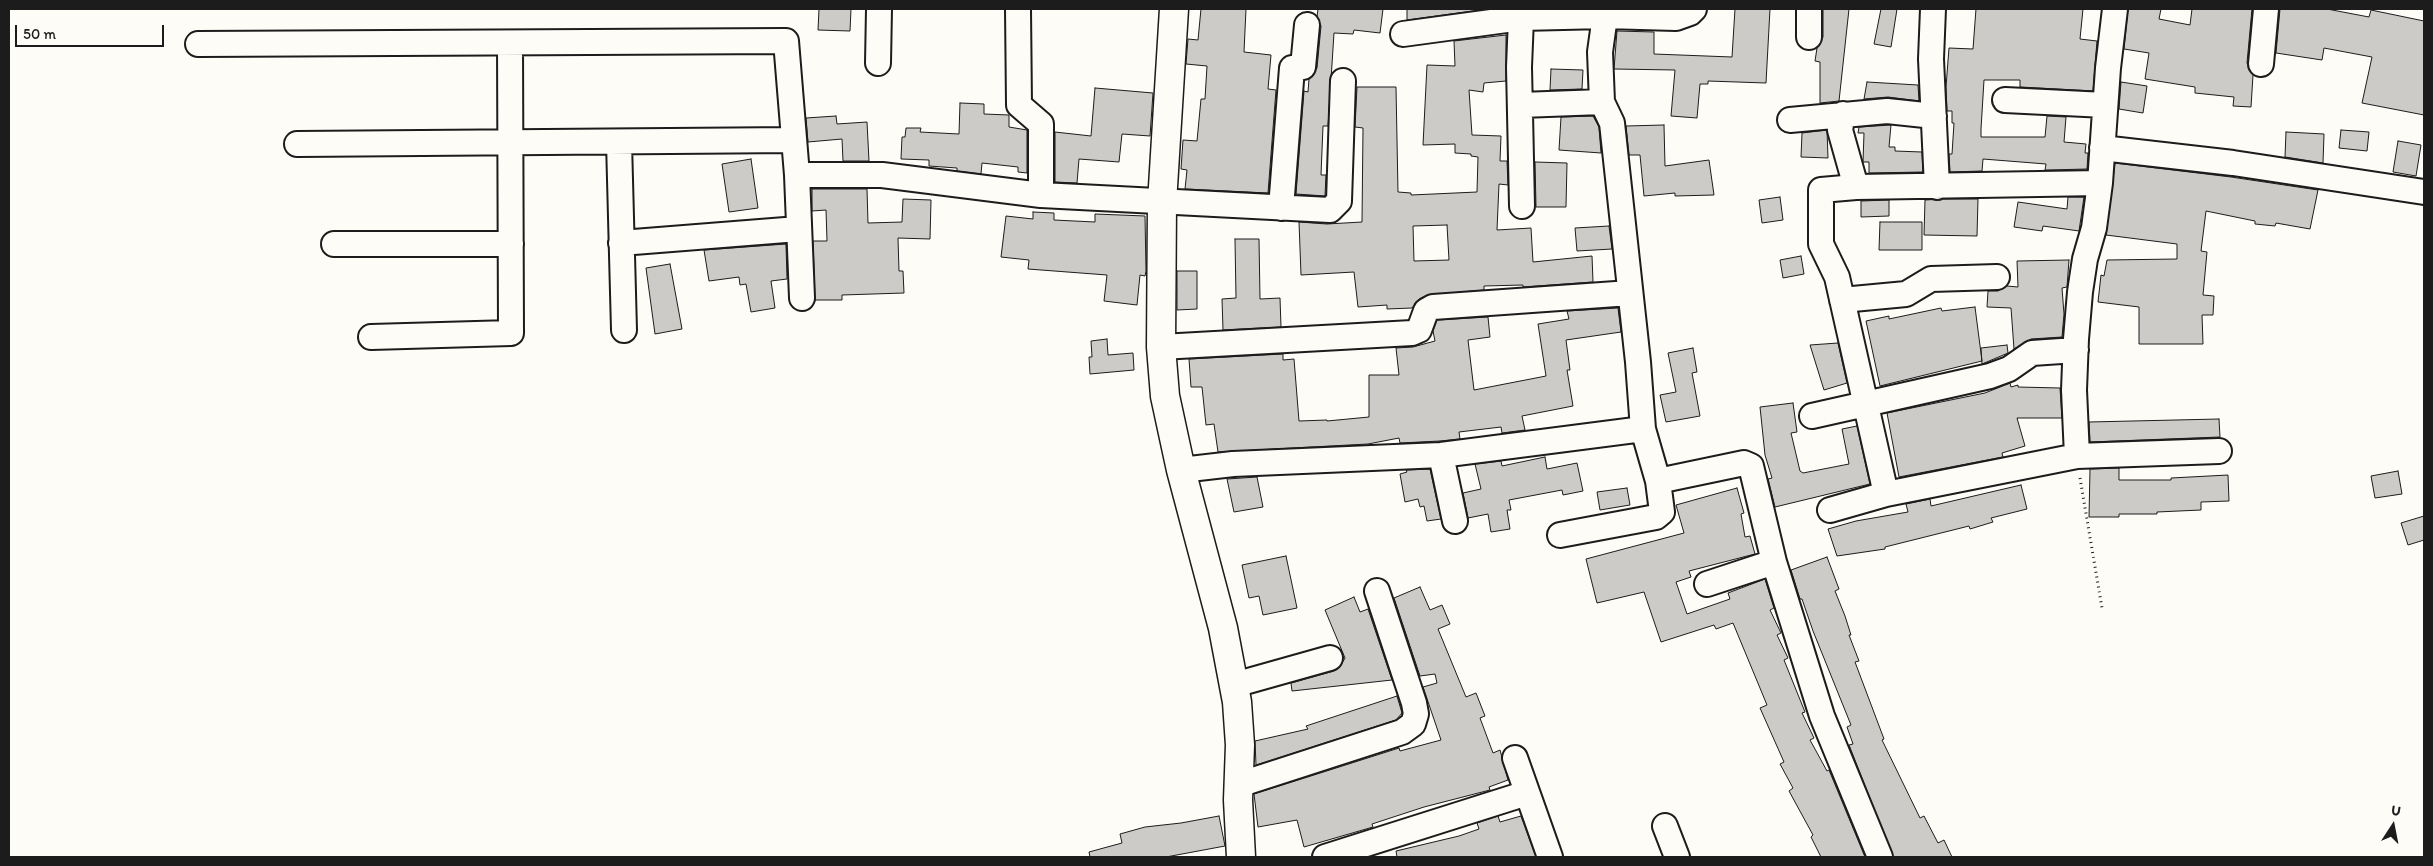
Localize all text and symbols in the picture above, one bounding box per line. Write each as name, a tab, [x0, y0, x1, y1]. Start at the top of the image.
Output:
scale bar	[18, 15, 166, 47]
text: 50 m	[23, 25, 56, 43]
north arrow	[2368, 801, 2418, 851]
text: U	[2390, 802, 2402, 820]

